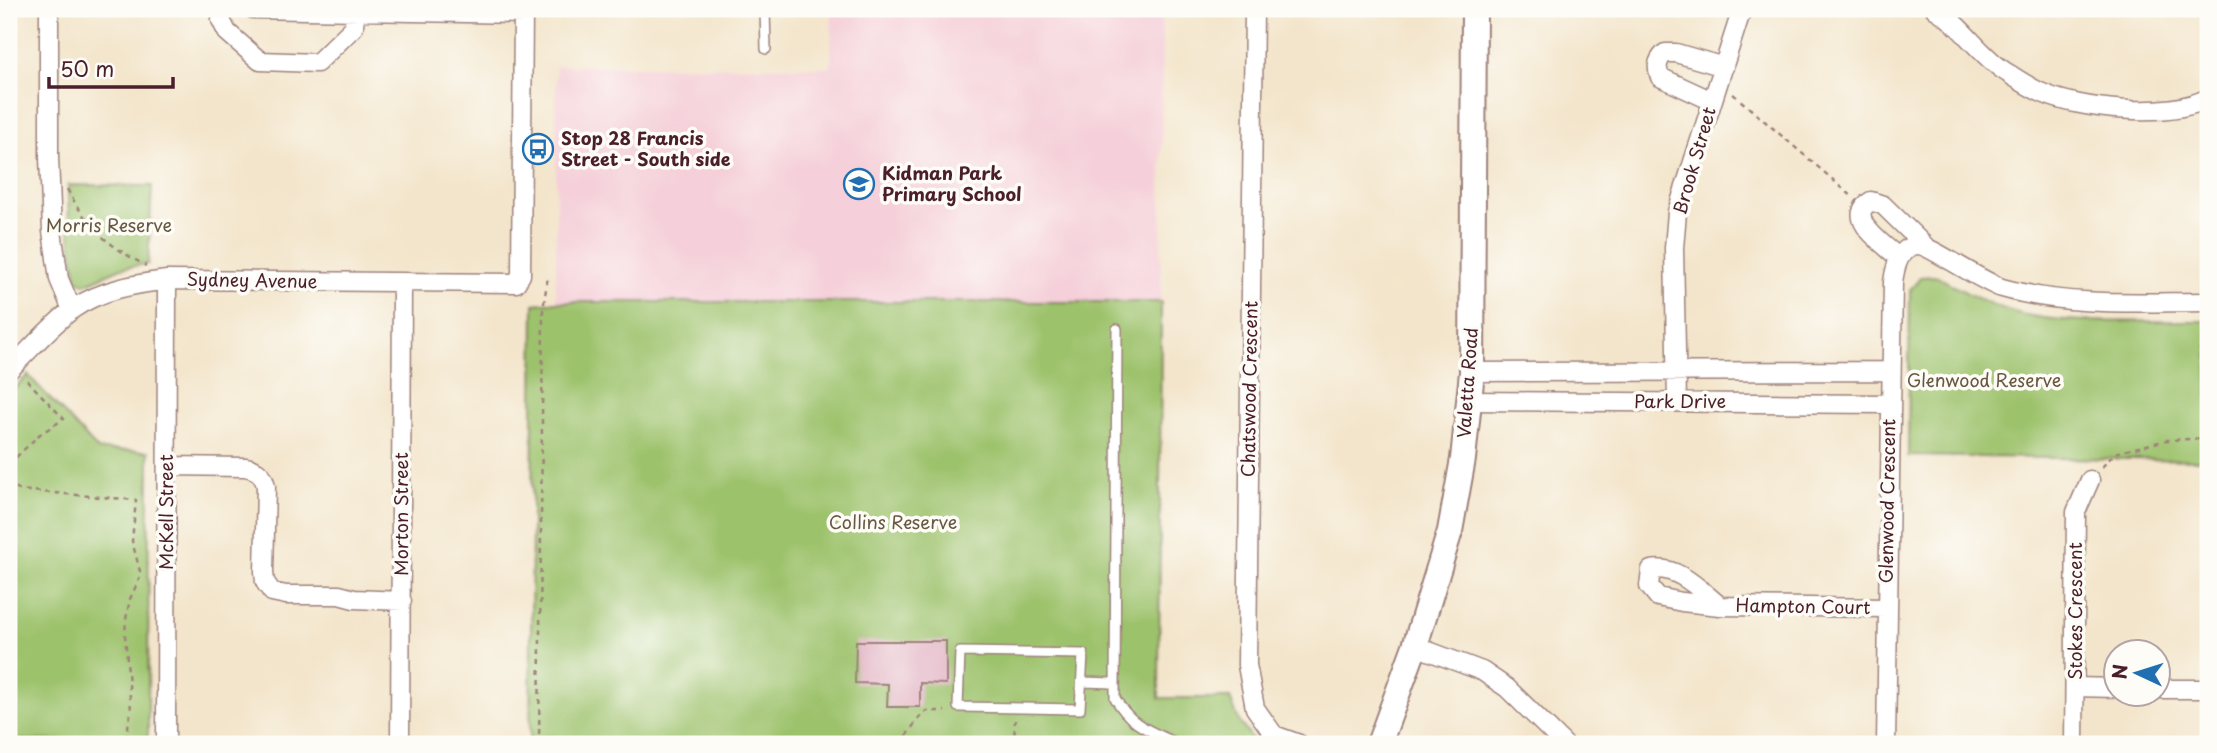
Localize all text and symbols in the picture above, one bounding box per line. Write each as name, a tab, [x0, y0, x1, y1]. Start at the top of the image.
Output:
scale bar	[49, 46, 173, 90]
text: 50 m	[60, 52, 114, 84]
street label: Brook Street	[1665, 103, 1722, 218]
place label: Stop 28 Francis Street - South side	[561, 124, 731, 172]
bus stop icon: Stop 28 Francis Street - South side	[521, 132, 555, 166]
place label: Kidman Park Primary School	[882, 159, 1022, 207]
school or university icon: Kidman Park Primary School	[842, 167, 876, 201]
park label: Morris Reserve	[46, 211, 172, 238]
street label: Sydney Avenue	[186, 265, 318, 294]
street label: Chatswood Crescent	[1233, 301, 1264, 477]
street label: Valetta Road	[1449, 327, 1484, 439]
park label: Glenwood Reserve	[1907, 366, 2061, 393]
street label: Park Drive	[1634, 387, 1726, 414]
street label: Glenwood Crescent	[1872, 418, 1901, 584]
street label: Morton Street	[387, 452, 414, 576]
street label: McKell Street	[152, 454, 179, 570]
park label: Collins Reserve	[829, 508, 957, 535]
street label: Stokes Crescent	[2061, 542, 2088, 680]
street label: Hampton Court	[1735, 591, 1871, 620]
north arrow	[2102, 638, 2172, 708]
text: N	[2105, 663, 2134, 680]

